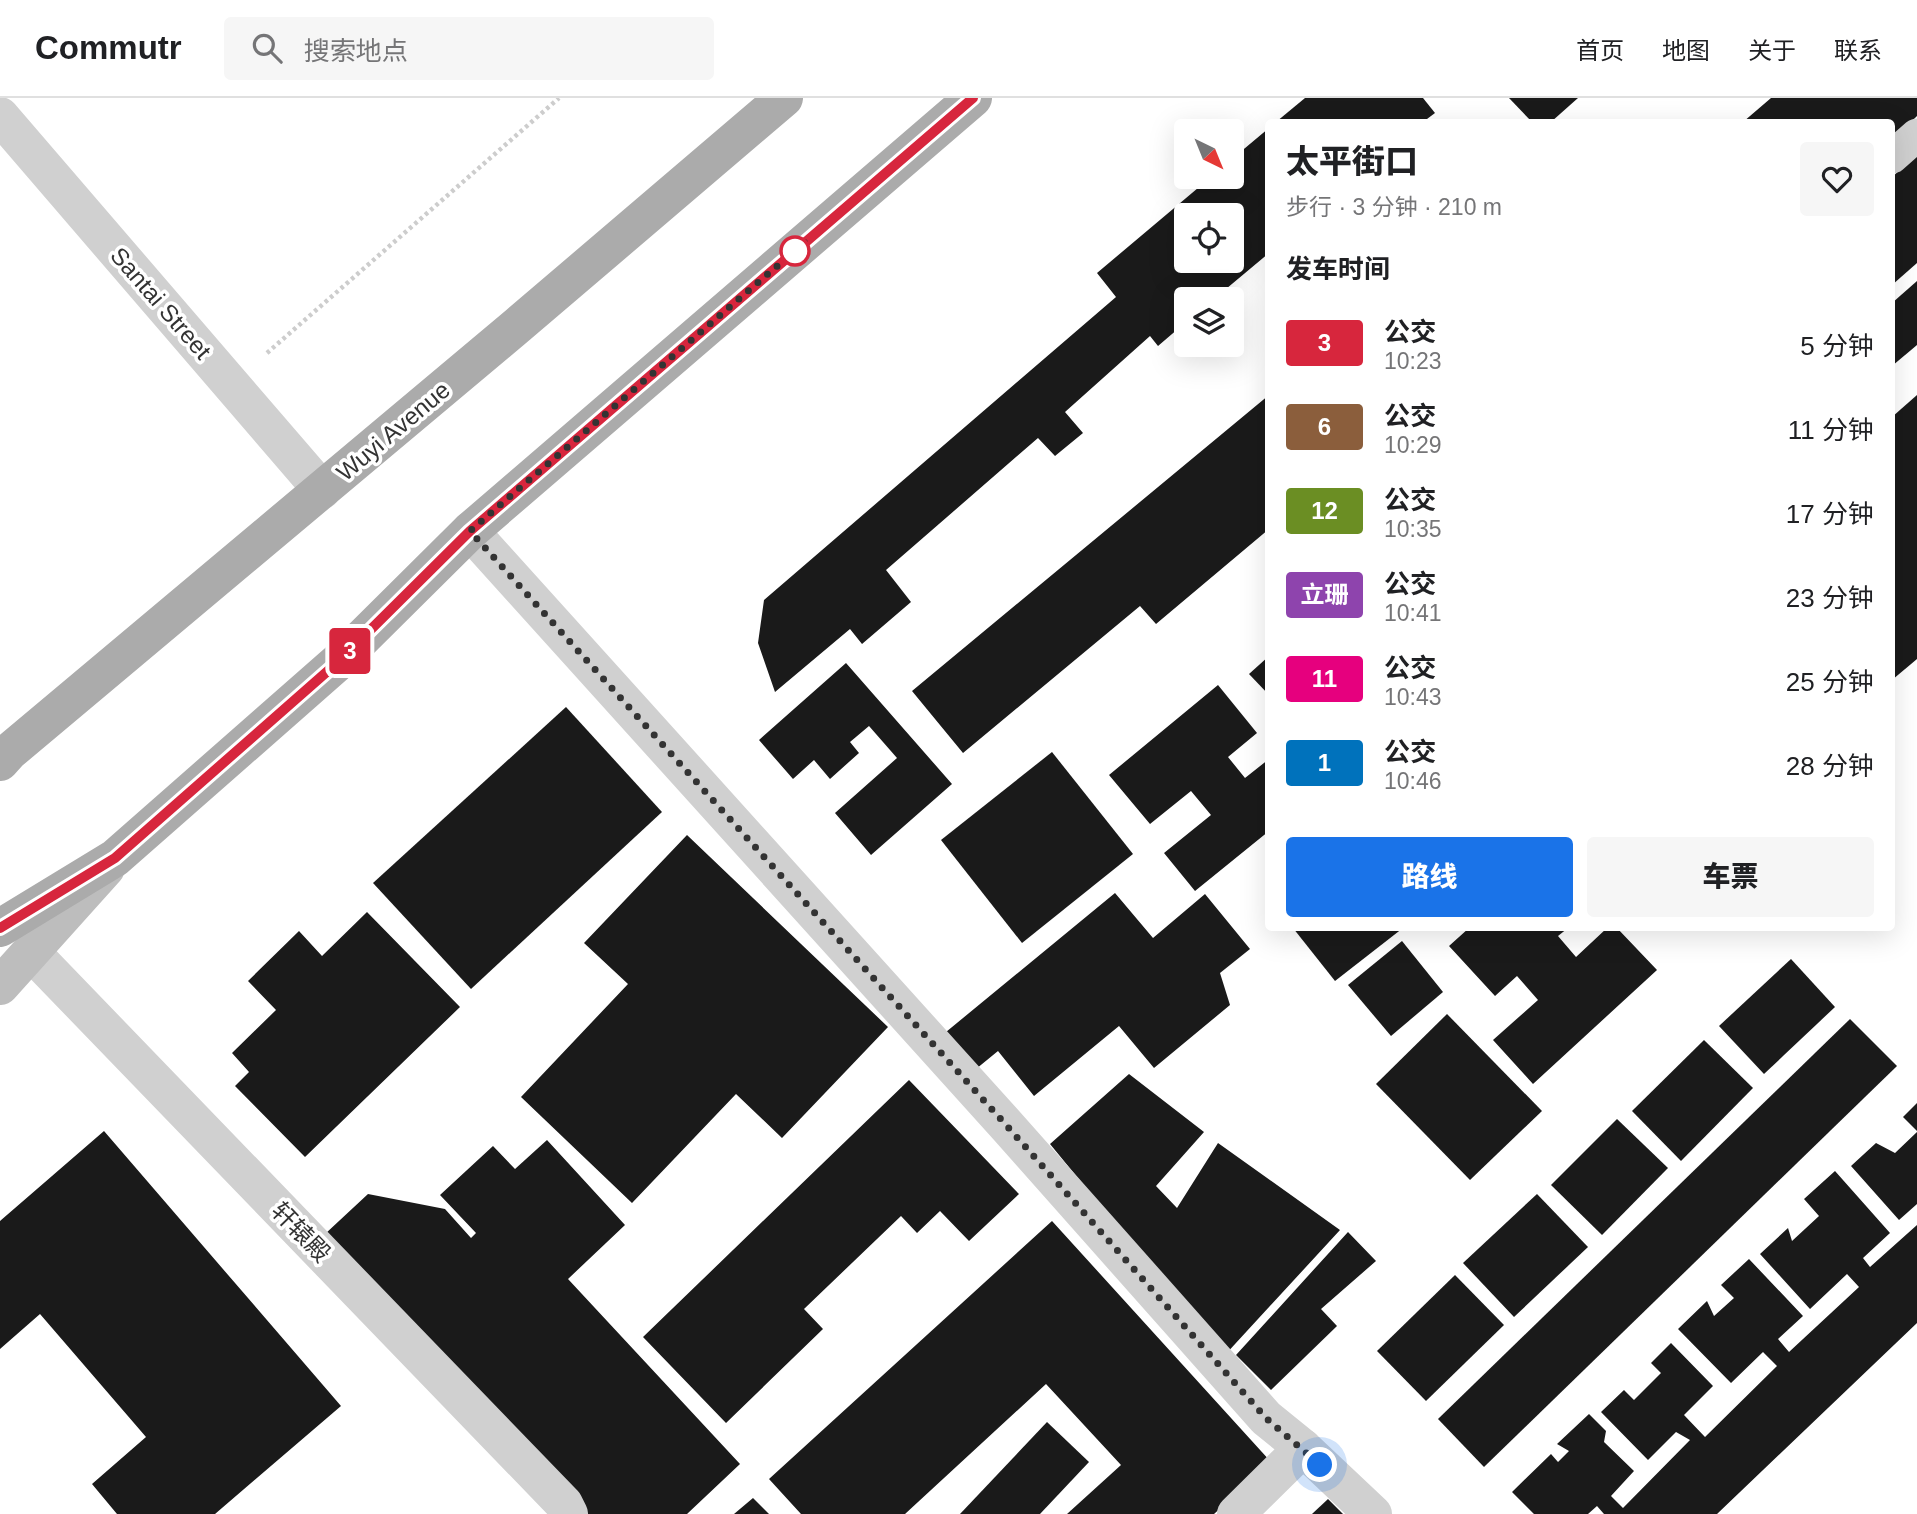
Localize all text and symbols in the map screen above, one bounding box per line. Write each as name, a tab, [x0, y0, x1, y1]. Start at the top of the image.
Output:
search box	[224, 17, 714, 80]
text: Commutr	[35, 29, 182, 66]
icon: search	[248, 29, 286, 67]
text: 搜索地点	[304, 36, 408, 66]
text: 首页	[1576, 37, 1624, 64]
text: 地图	[1662, 37, 1710, 64]
text: 关于	[1748, 37, 1796, 64]
text: 联系	[1834, 37, 1882, 64]
north arrow	[1174, 119, 1244, 189]
map controls	[1174, 119, 1244, 357]
button: heart	[1800, 142, 1874, 216]
text: 太平街口	[1286, 143, 1418, 180]
text: 步行 · 3 分钟 · 210 m	[1286, 194, 1502, 220]
button: locate	[1174, 203, 1244, 273]
unlabelled marker	[780, 236, 810, 266]
street label: Santai Street	[105, 242, 217, 364]
text: 发车时间	[1286, 254, 1390, 284]
button: layers	[1174, 287, 1244, 357]
text: 公交	[1384, 317, 1436, 347]
text: 3	[1318, 329, 1331, 356]
text: 5 分钟	[1800, 331, 1874, 361]
text: 10:23	[1384, 348, 1442, 374]
street label: Wuyi Avenue	[331, 376, 455, 486]
text: 公交	[1384, 401, 1436, 431]
text: 6	[1318, 413, 1331, 440]
text: 11 分钟	[1788, 415, 1874, 445]
text: 10:29	[1384, 432, 1442, 458]
text: 公交	[1384, 485, 1436, 515]
text: 12	[1311, 497, 1338, 524]
text: 17 分钟	[1786, 499, 1874, 529]
text: 10:35	[1384, 516, 1442, 542]
text: 公交	[1384, 569, 1436, 599]
text: 立珊	[1301, 581, 1349, 608]
text: 23 分钟	[1786, 583, 1874, 613]
text: 10:41	[1384, 600, 1442, 626]
line badge: 3	[327, 628, 373, 674]
text: 3	[343, 637, 357, 664]
text: 公交	[1384, 653, 1436, 683]
text: 11	[1312, 665, 1337, 692]
text: 25 分钟	[1786, 667, 1874, 697]
text: 10:43	[1384, 684, 1442, 710]
text: 公交	[1384, 737, 1436, 767]
text: 1	[1318, 749, 1331, 776]
text: 28 分钟	[1786, 751, 1874, 781]
text: 10:46	[1384, 768, 1442, 794]
button: 路线	[1286, 837, 1573, 917]
button: 车票	[1587, 837, 1874, 917]
street label: 轩辕殿	[266, 1197, 336, 1267]
your location	[1302, 1447, 1337, 1482]

